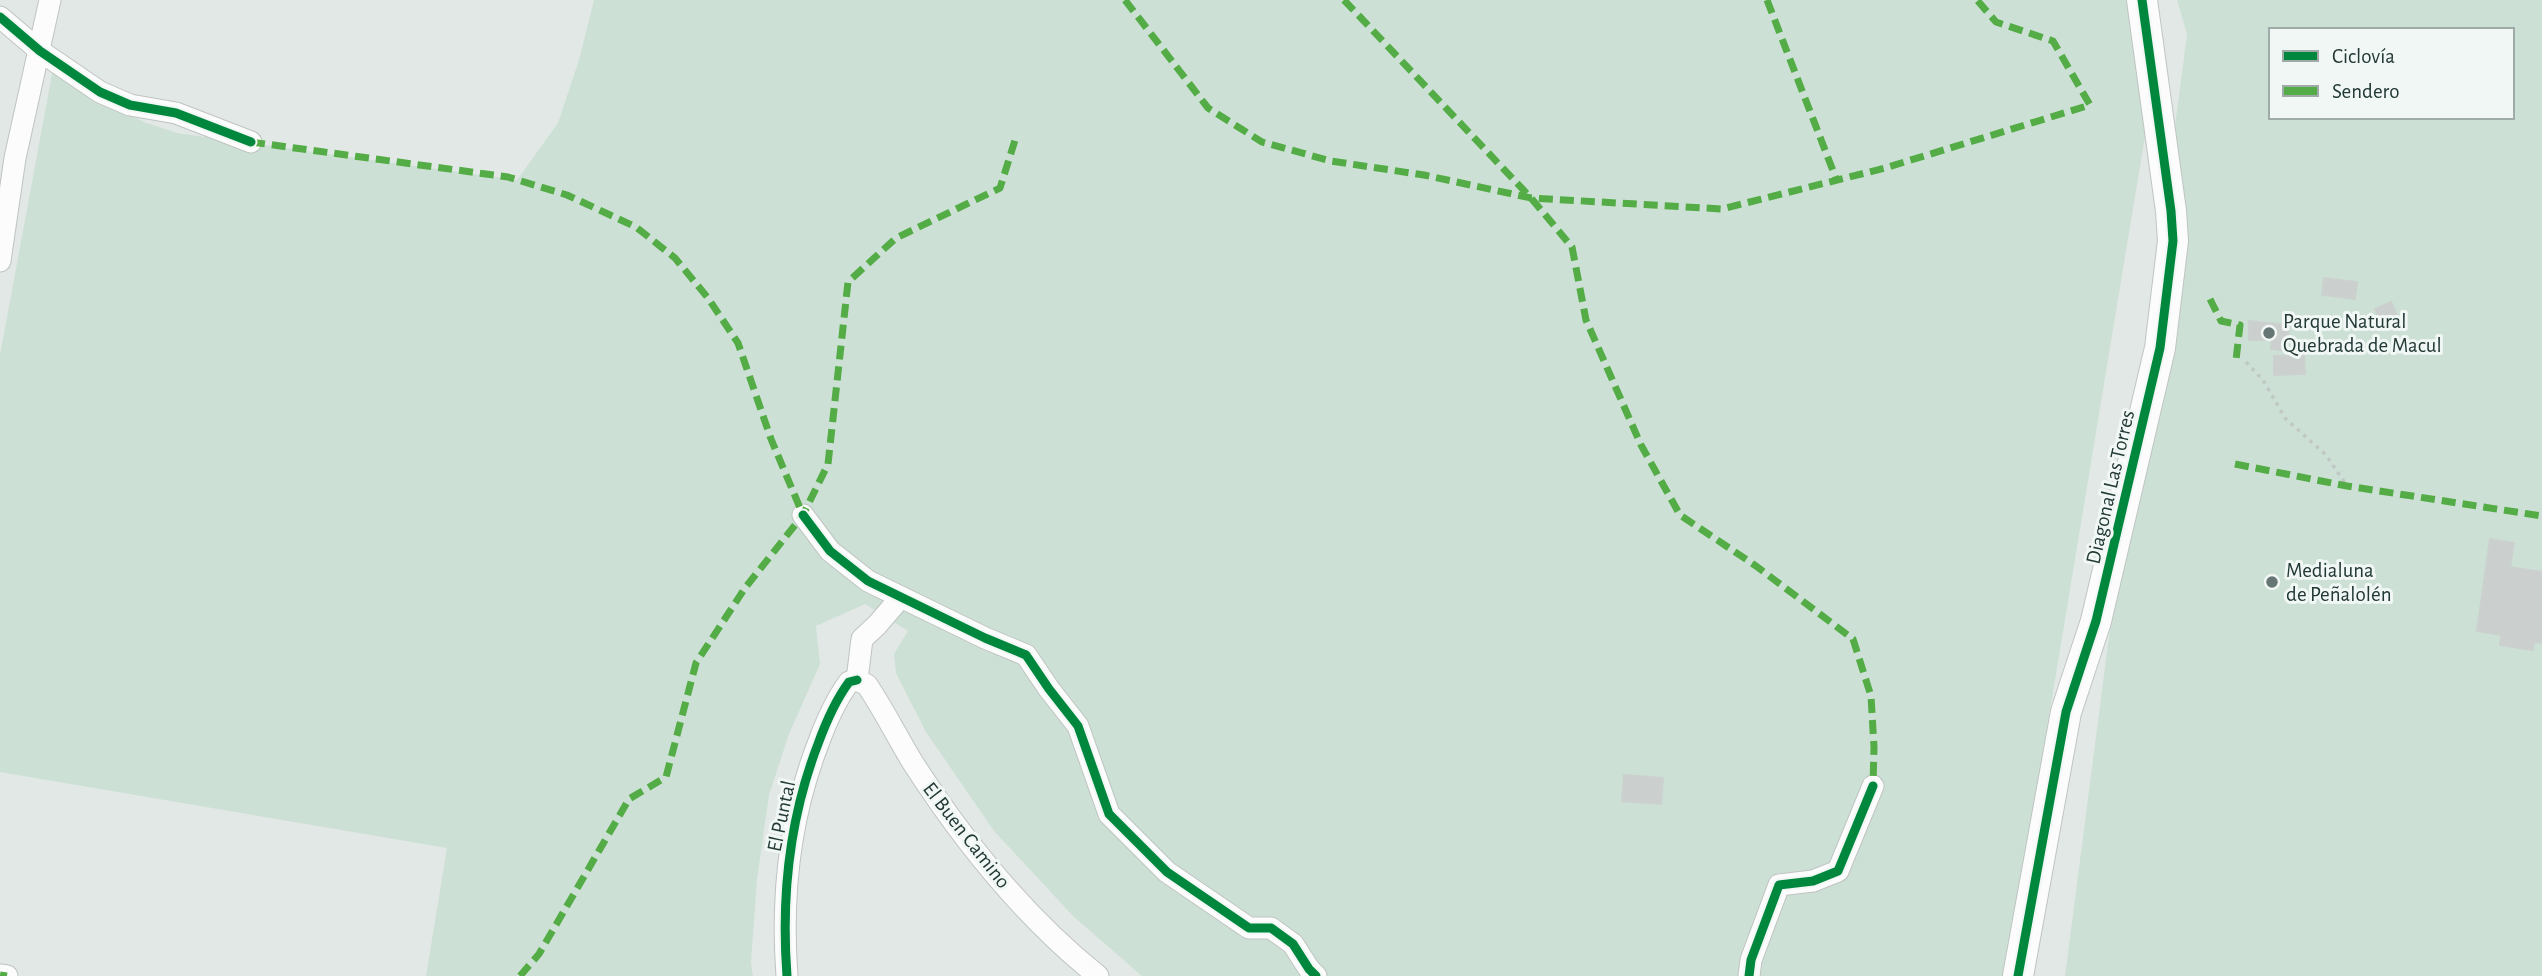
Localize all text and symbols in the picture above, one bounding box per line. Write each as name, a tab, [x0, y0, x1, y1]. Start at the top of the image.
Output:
legend	[2269, 28, 2514, 119]
text: Ciclovía	[2332, 46, 2395, 67]
text: Sendero	[2332, 81, 2400, 102]
place label: Parque Natural Quebrada de Macul	[2283, 311, 2442, 356]
marker: Parque Natural Quebrada de Macul	[2261, 325, 2277, 341]
street label: Diagonal Las Torres	[2083, 408, 2138, 566]
place label: Medialuna de Peñalolén	[2286, 560, 2391, 605]
marker: Medialuna de Peñalolén	[2264, 574, 2280, 590]
street label: El Buen Camino	[919, 778, 1014, 892]
street label: El Puntal	[764, 779, 799, 854]

